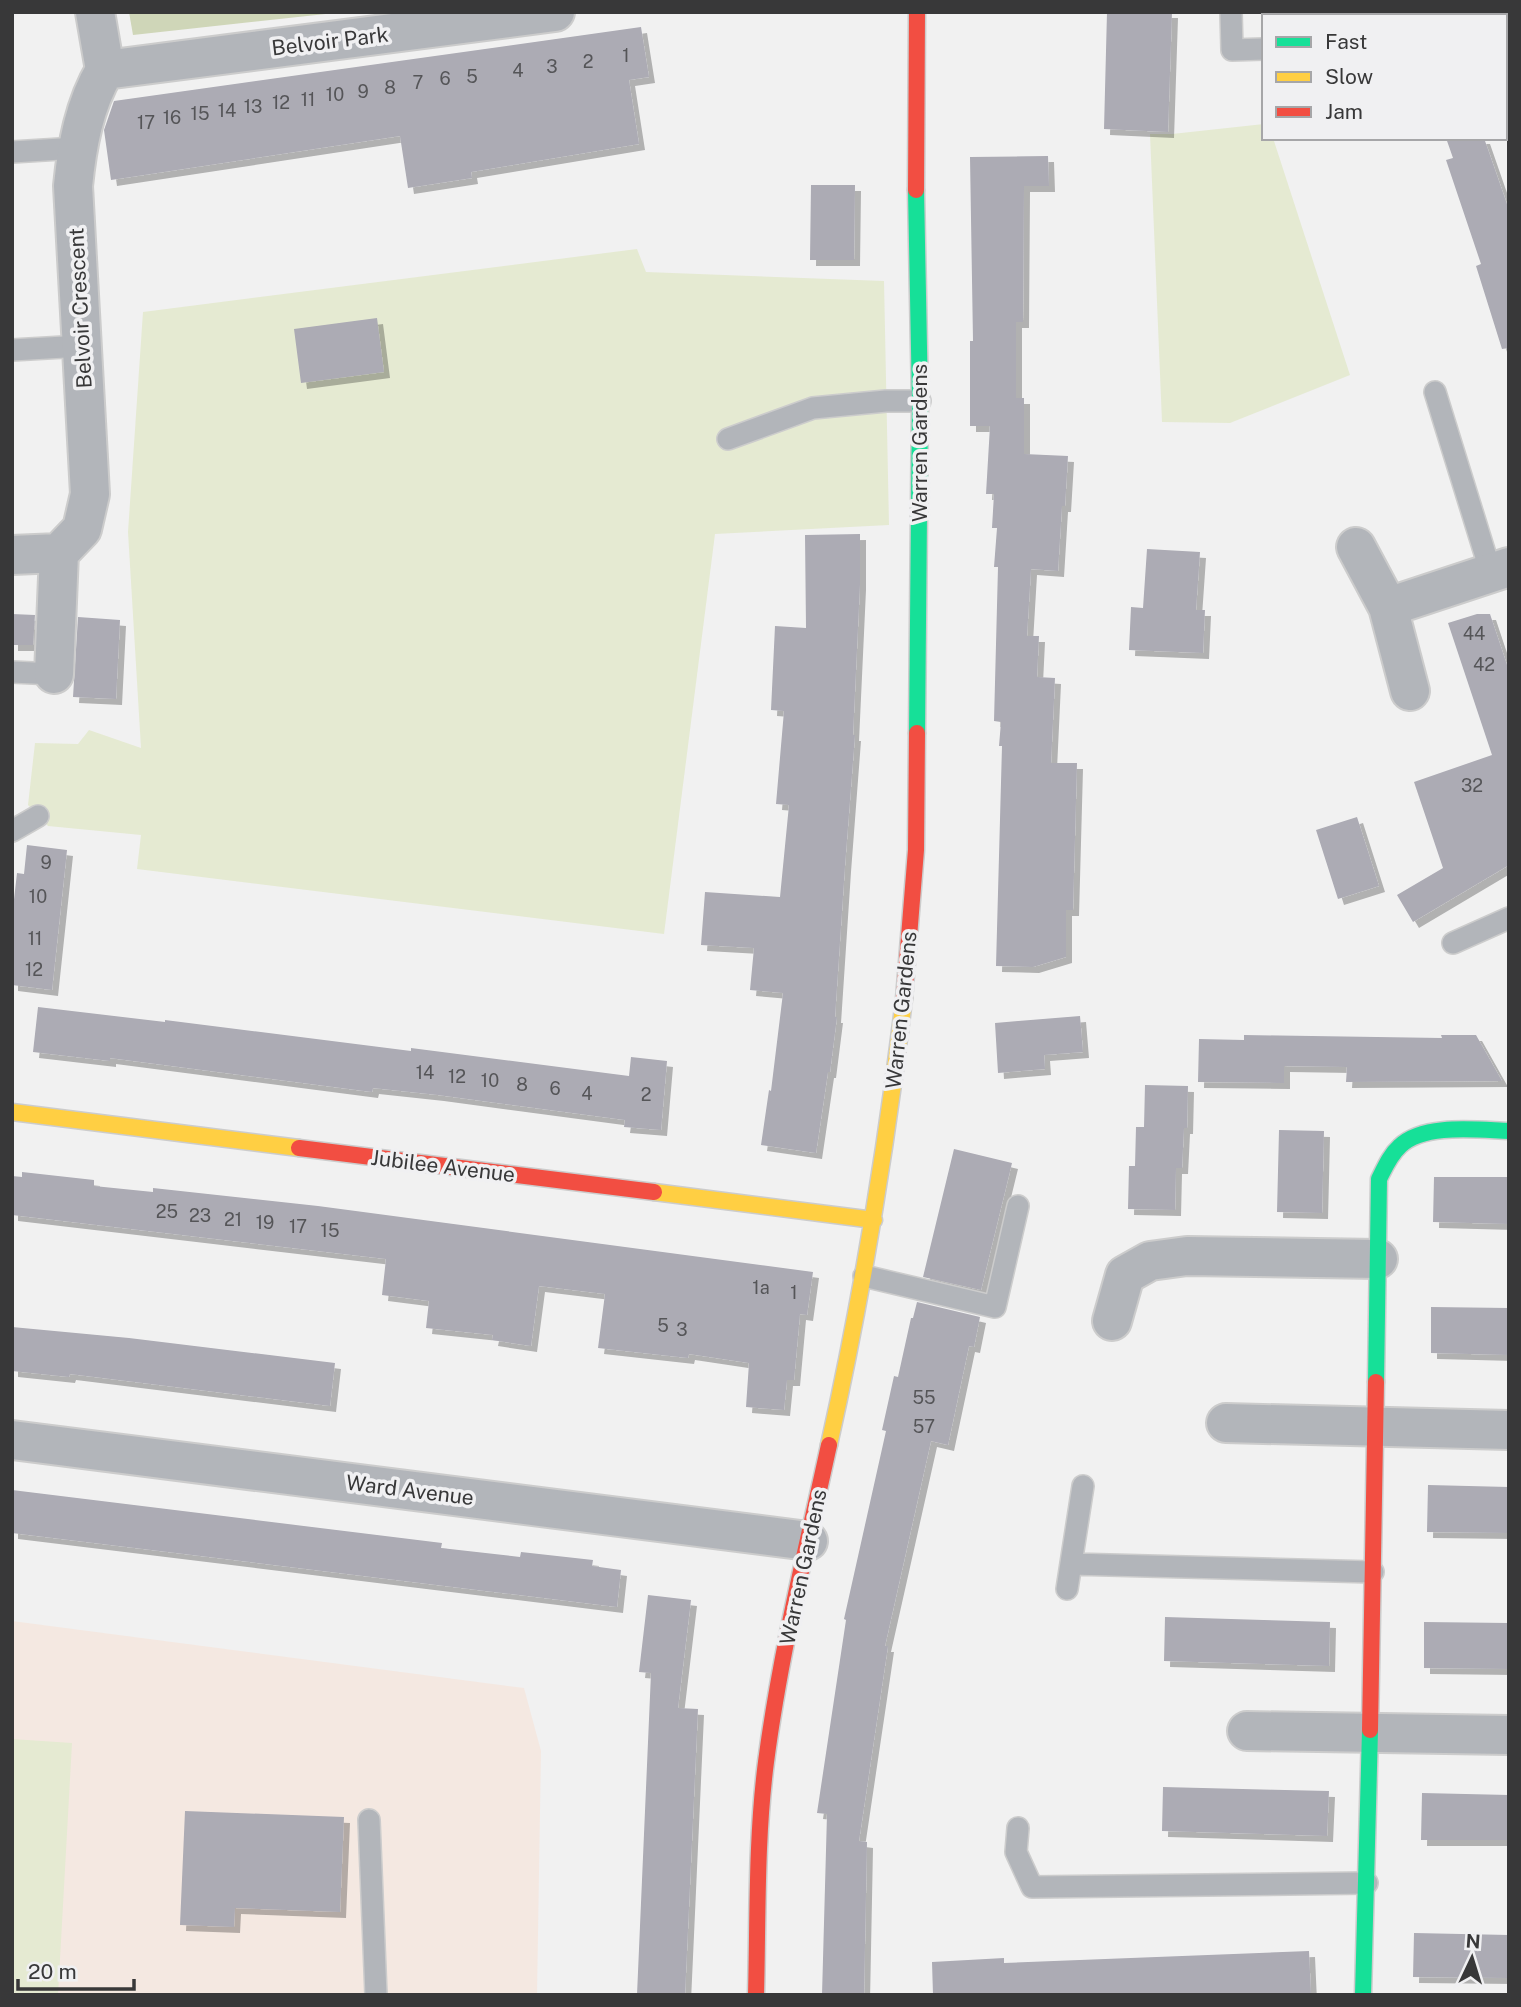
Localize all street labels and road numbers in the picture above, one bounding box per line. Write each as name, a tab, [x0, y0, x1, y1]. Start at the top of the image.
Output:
street label: Belvoir Park	[270, 21, 390, 61]
street label: Belvoir Crescent	[63, 227, 97, 389]
street label: Warren Gardens	[907, 364, 932, 522]
street label: Warren Gardens	[880, 930, 922, 1090]
street label: Jubilee Avenue	[369, 1145, 517, 1187]
street label: Ward Avenue	[345, 1470, 475, 1510]
street label: Warren Gardens	[774, 1487, 832, 1647]

